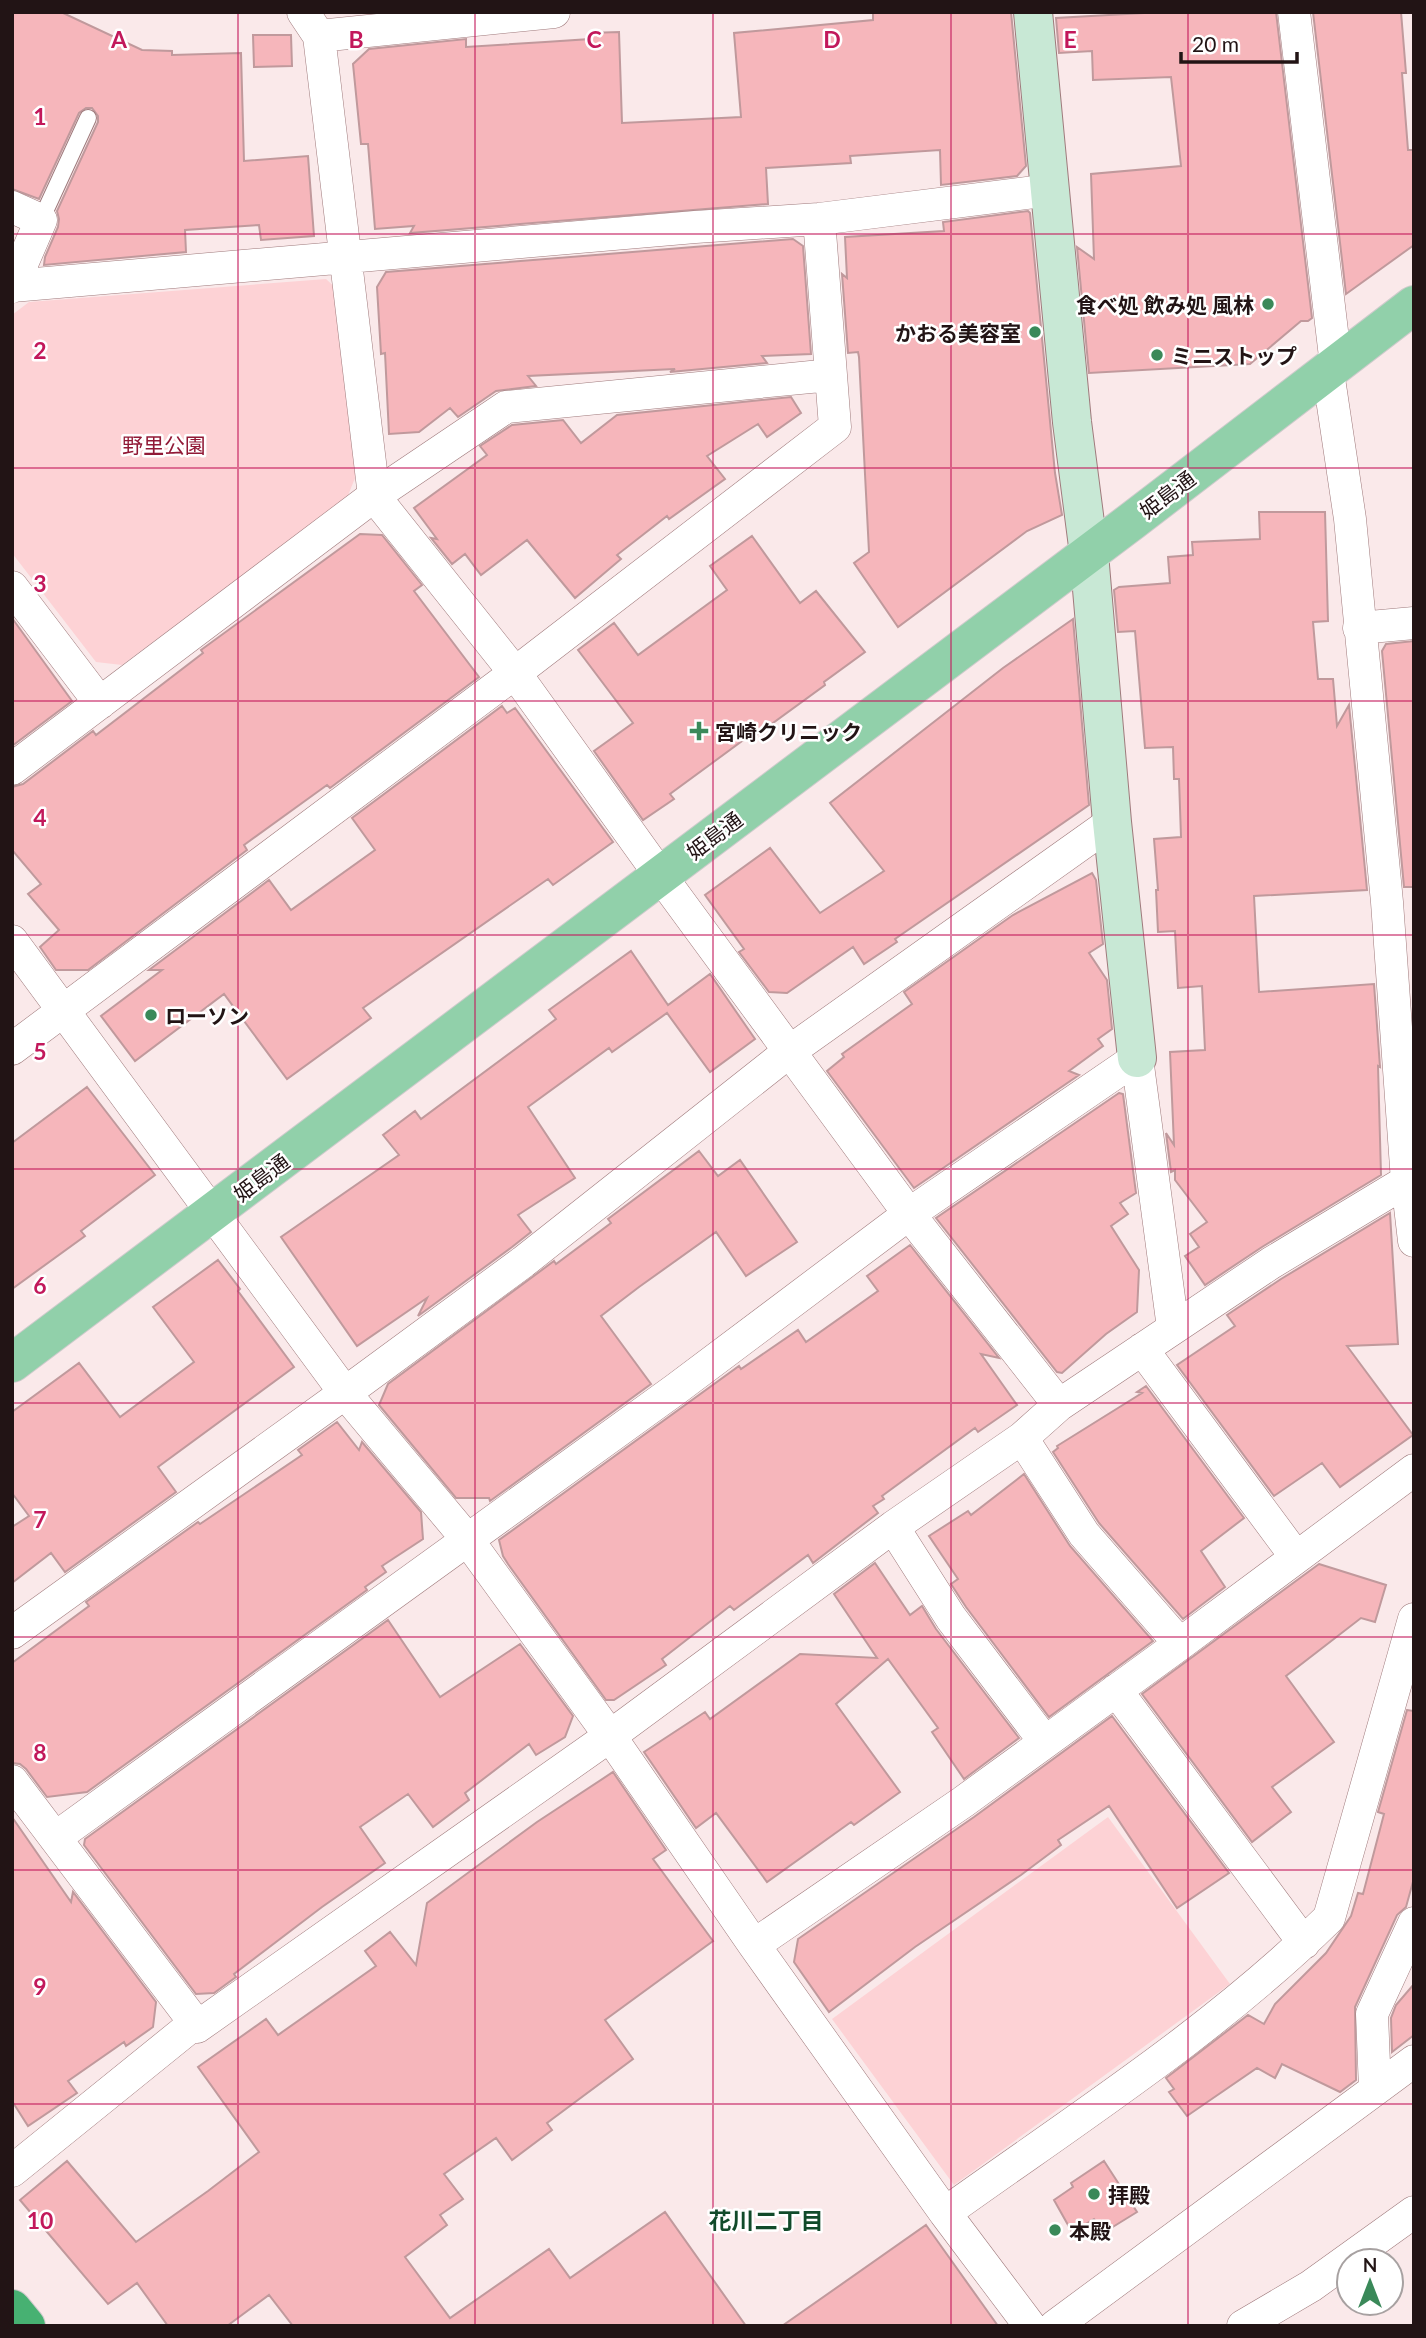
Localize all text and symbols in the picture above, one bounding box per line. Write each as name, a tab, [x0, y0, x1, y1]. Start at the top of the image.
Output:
scale bar	[1181, 21, 1296, 65]
text: A	[110, 25, 128, 53]
text: B	[348, 25, 364, 53]
text: C	[586, 25, 602, 53]
text: D	[823, 25, 841, 53]
text: E	[1063, 25, 1077, 53]
text: 20 m	[1192, 31, 1239, 56]
text: 1	[33, 102, 47, 130]
place label: 食べ処 飲み処 風林	[1076, 292, 1254, 317]
marker: 食べ処 飲み処 風林	[1260, 296, 1276, 312]
place label: かおる美容室	[895, 320, 1021, 345]
marker: かおる美容室	[1027, 324, 1043, 340]
text: 2	[33, 336, 47, 364]
place label: ミニストップ	[1171, 343, 1297, 368]
marker: ミニストップ	[1149, 347, 1165, 363]
park label: 野里公園	[122, 432, 206, 457]
street label: 姫島通	[1134, 465, 1200, 523]
text: 3	[33, 569, 47, 597]
place label: 宮崎クリニック	[715, 719, 862, 744]
marker: 宮崎クリニック	[689, 721, 709, 741]
text: 4	[33, 803, 47, 831]
street label: 姫島通	[681, 806, 747, 864]
place label: ローソン	[165, 1003, 249, 1028]
marker: ローソン	[143, 1007, 159, 1023]
text: 5	[33, 1037, 47, 1065]
street label: 姫島通	[228, 1148, 294, 1206]
text: 6	[33, 1271, 47, 1299]
text: 7	[33, 1505, 47, 1533]
text: 8	[33, 1738, 47, 1766]
text: 9	[33, 1972, 47, 2000]
place label: 拝殿	[1108, 2182, 1150, 2207]
marker: 拝殿	[1086, 2186, 1102, 2202]
text: 10	[27, 2206, 53, 2234]
district label: 花川二丁目	[709, 2206, 824, 2234]
place label: 本殿	[1069, 2218, 1111, 2243]
marker: 本殿	[1047, 2222, 1063, 2238]
north arrow	[1335, 2247, 1405, 2317]
text: N	[1363, 2253, 1377, 2276]

